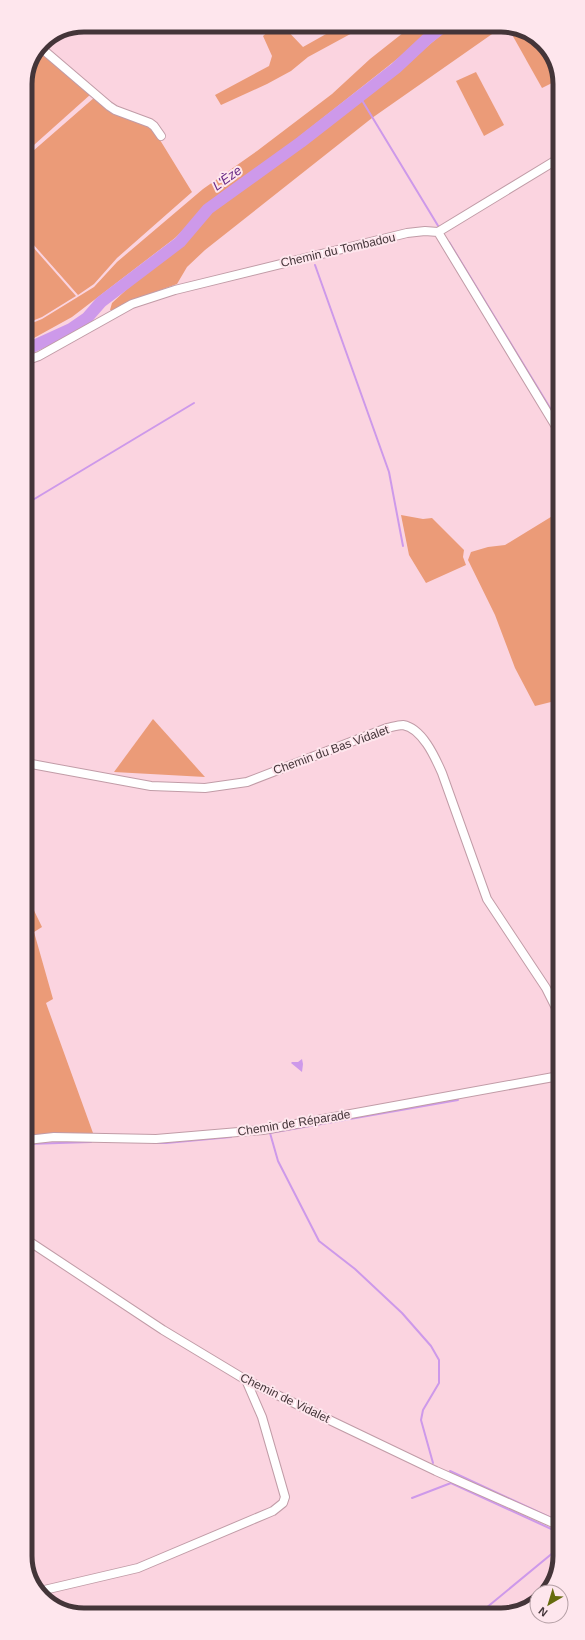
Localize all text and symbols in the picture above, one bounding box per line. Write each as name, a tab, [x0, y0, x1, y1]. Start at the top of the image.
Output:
water label: L'Èze	[210, 162, 244, 194]
street label: Chemin du Tombadou	[279, 230, 397, 270]
street label: Chemin du Bas Vidalet	[271, 722, 391, 777]
street label: Chemin de Réparade	[237, 1107, 352, 1139]
street label: Chemin de Vidalet	[238, 1370, 333, 1426]
north arrow	[529, 1584, 569, 1624]
text: N	[536, 1605, 550, 1619]

